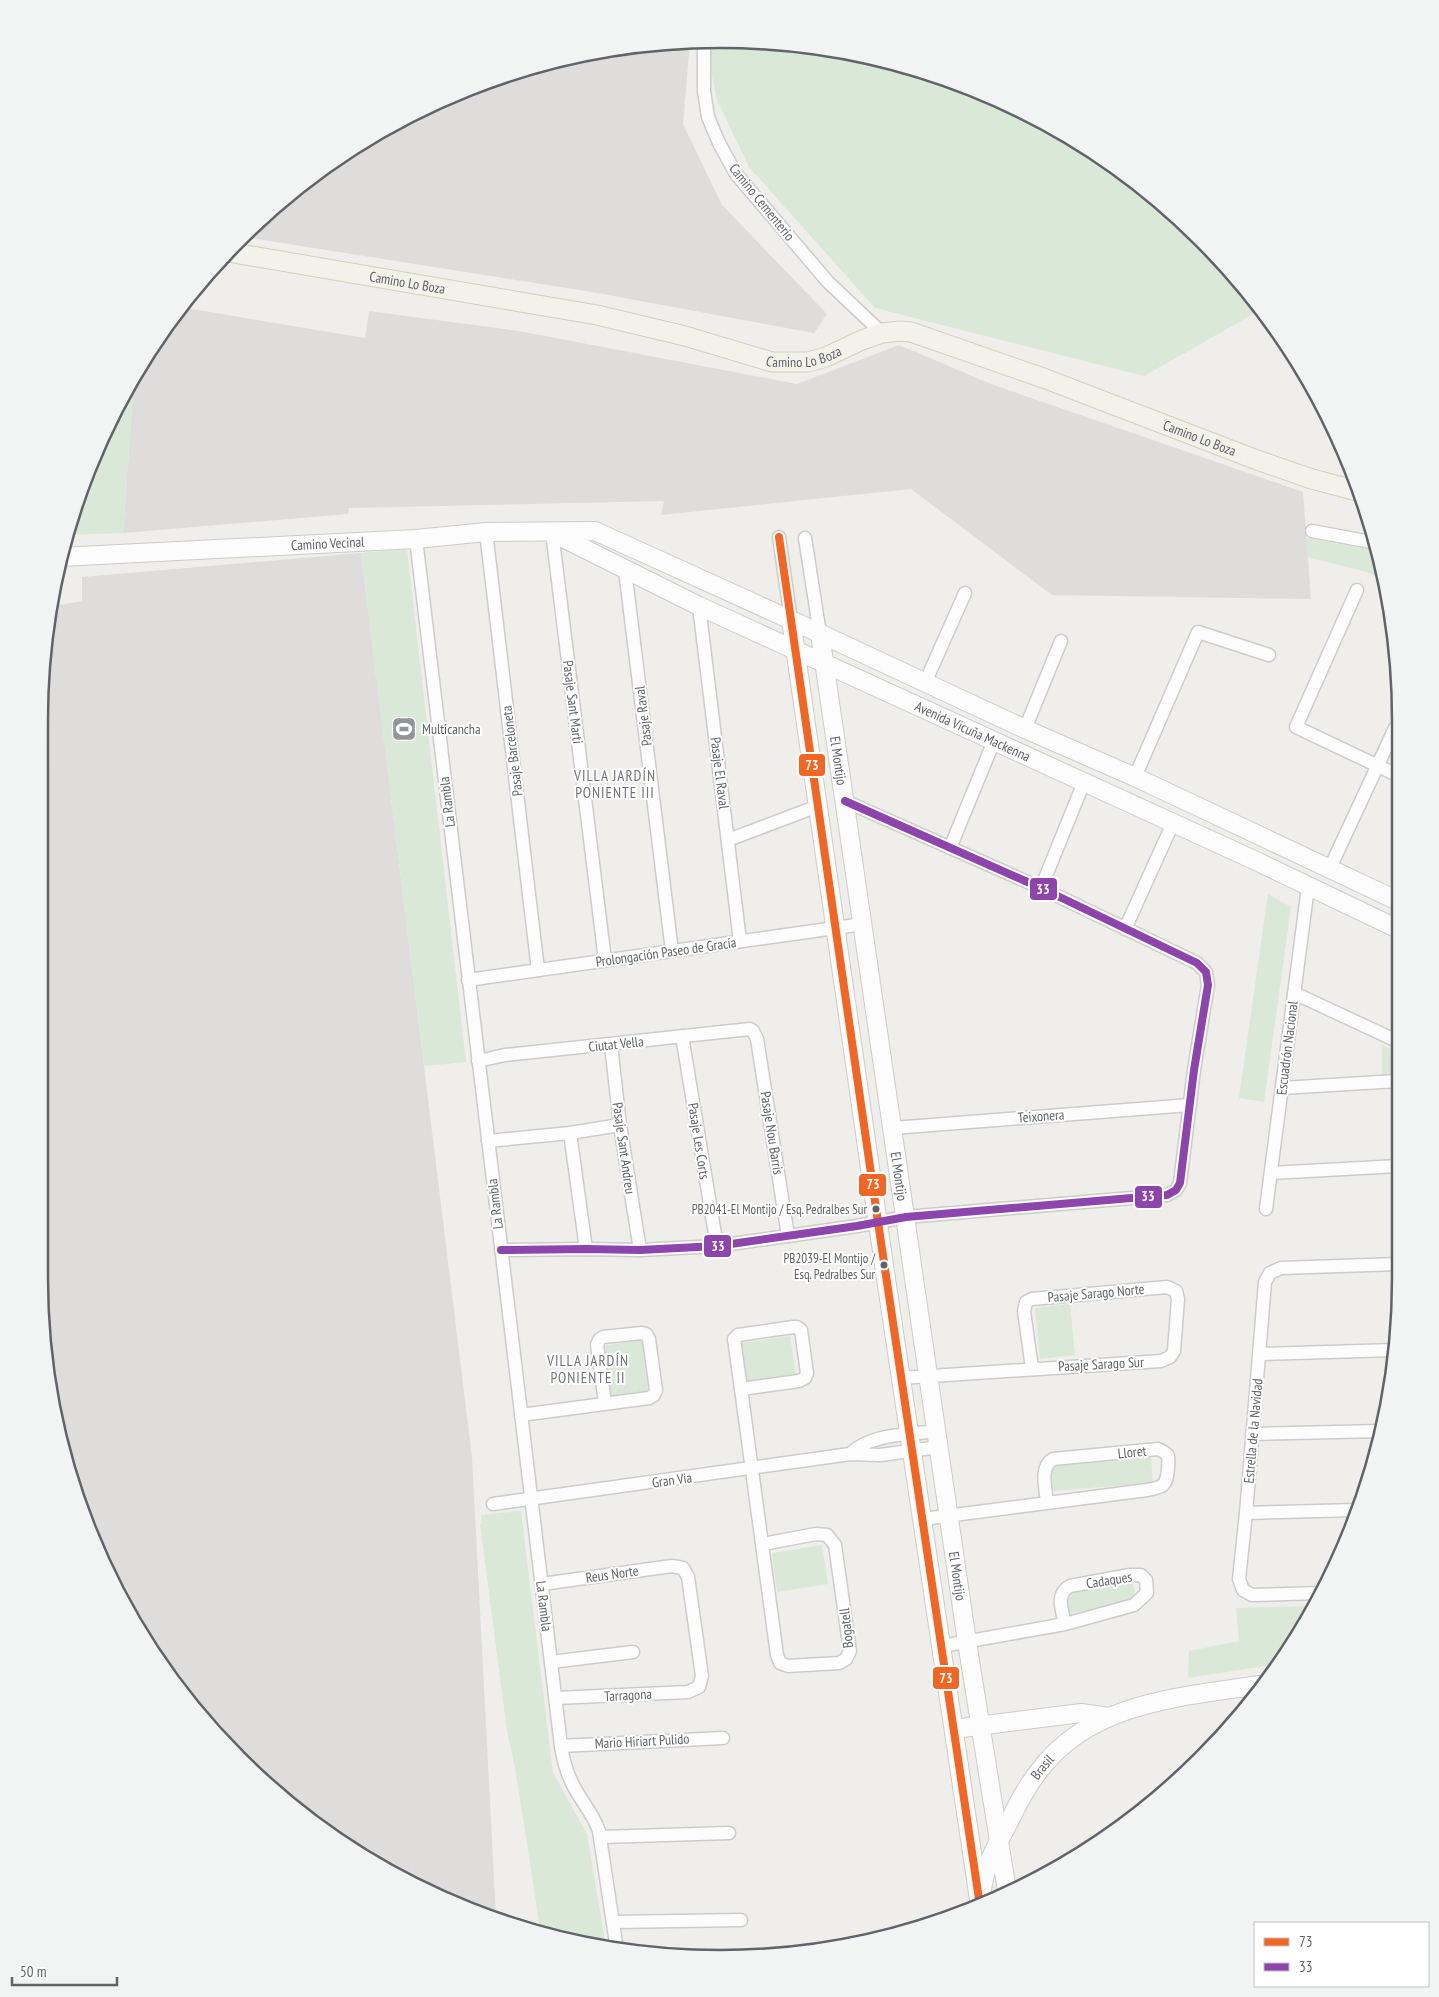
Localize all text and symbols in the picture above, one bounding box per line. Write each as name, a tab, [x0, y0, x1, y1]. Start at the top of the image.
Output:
street label: Camino Cementerio	[725, 160, 799, 244]
street label: Camino Lo Boza	[368, 267, 447, 298]
street label: Camino Lo Boza	[764, 342, 844, 371]
street label: Camino Lo Boza	[1161, 416, 1239, 460]
street label: Camino Vecinal	[291, 533, 366, 554]
street label: Pasaje Sant Marti	[559, 659, 587, 745]
street label: Pasaje Raval	[630, 684, 656, 747]
street label: Avenida Vicuña Mackenna	[912, 697, 1033, 765]
street label: Pasaje Barceloneta	[498, 705, 526, 797]
sports icon: Multicancha	[391, 716, 417, 742]
place label: Multicancha	[422, 720, 481, 738]
street label: El Montijo	[826, 735, 851, 786]
street label: Pasaje El Raval	[707, 736, 733, 811]
line badge: 73	[798, 753, 826, 777]
text: 73	[805, 756, 819, 774]
district label: VILLA JARDÍN PONIENTE III	[573, 766, 656, 802]
street label: La Rambla	[435, 776, 459, 828]
line badge: 33	[1029, 877, 1058, 901]
text: 33	[1036, 880, 1050, 898]
street label: Prolongación Paseo de Gracía	[595, 933, 737, 971]
street label: Escuadrón Nacional	[1272, 999, 1302, 1096]
street label: Ciutat Vella	[588, 1032, 644, 1056]
street label: Pasaje Nou Barris	[757, 1090, 787, 1176]
street label: Pasaje Sant Andreu	[609, 1101, 639, 1195]
street label: Pasaje Les Corts	[684, 1101, 714, 1181]
street label: Teixonera	[1017, 1105, 1065, 1127]
street label: El Montijo	[887, 1151, 912, 1202]
line badge: 73	[858, 1173, 887, 1197]
text: 73	[866, 1175, 880, 1193]
street label: La Rambla	[483, 1178, 507, 1230]
line badge: 33	[1134, 1185, 1163, 1209]
text: 33	[1141, 1187, 1155, 1205]
place label: PB2041-El Montijo / Esq. Pedralbes Sur	[692, 1201, 867, 1218]
marker: PB2041-El Montijo / Esq. Pedralbes Sur	[871, 1204, 881, 1214]
line badge: 33	[703, 1234, 732, 1258]
text: 33	[711, 1237, 725, 1255]
place label: PB2039-El Montijo / Esq. Pedralbes Sur	[783, 1250, 876, 1283]
marker: PB2039-El Montijo / Esq. Pedralbes Sur	[879, 1260, 889, 1270]
street label: Pasaje Sarago Norte	[1047, 1280, 1145, 1306]
district label: VILLA JARDÍN PONIENTE II	[546, 1351, 629, 1387]
street label: Pasaje Sarago Sur	[1058, 1353, 1144, 1375]
street label: Estrella de la Navidad	[1239, 1378, 1267, 1484]
street label: Lloret	[1117, 1442, 1147, 1462]
street label: Gran Via	[651, 1468, 693, 1492]
street label: El Montijo	[945, 1550, 970, 1602]
street label: Reus Norte	[584, 1561, 640, 1587]
street label: Cadaques	[1085, 1567, 1133, 1592]
street label: La Rambla	[532, 1580, 556, 1632]
street label: Bogatell	[835, 1606, 857, 1649]
line badge: 73	[932, 1666, 960, 1690]
text: 73	[939, 1669, 953, 1687]
street label: Tarragona	[604, 1685, 652, 1705]
street label: Mario Hiriart Pulido	[594, 1730, 690, 1752]
street label: Brasil	[1027, 1750, 1058, 1783]
legend	[1254, 1922, 1429, 1987]
text: 73	[1299, 1932, 1313, 1951]
scale bar	[12, 1954, 118, 1986]
text: 33	[1299, 1957, 1313, 1976]
text: 50 m	[20, 1962, 46, 1981]

